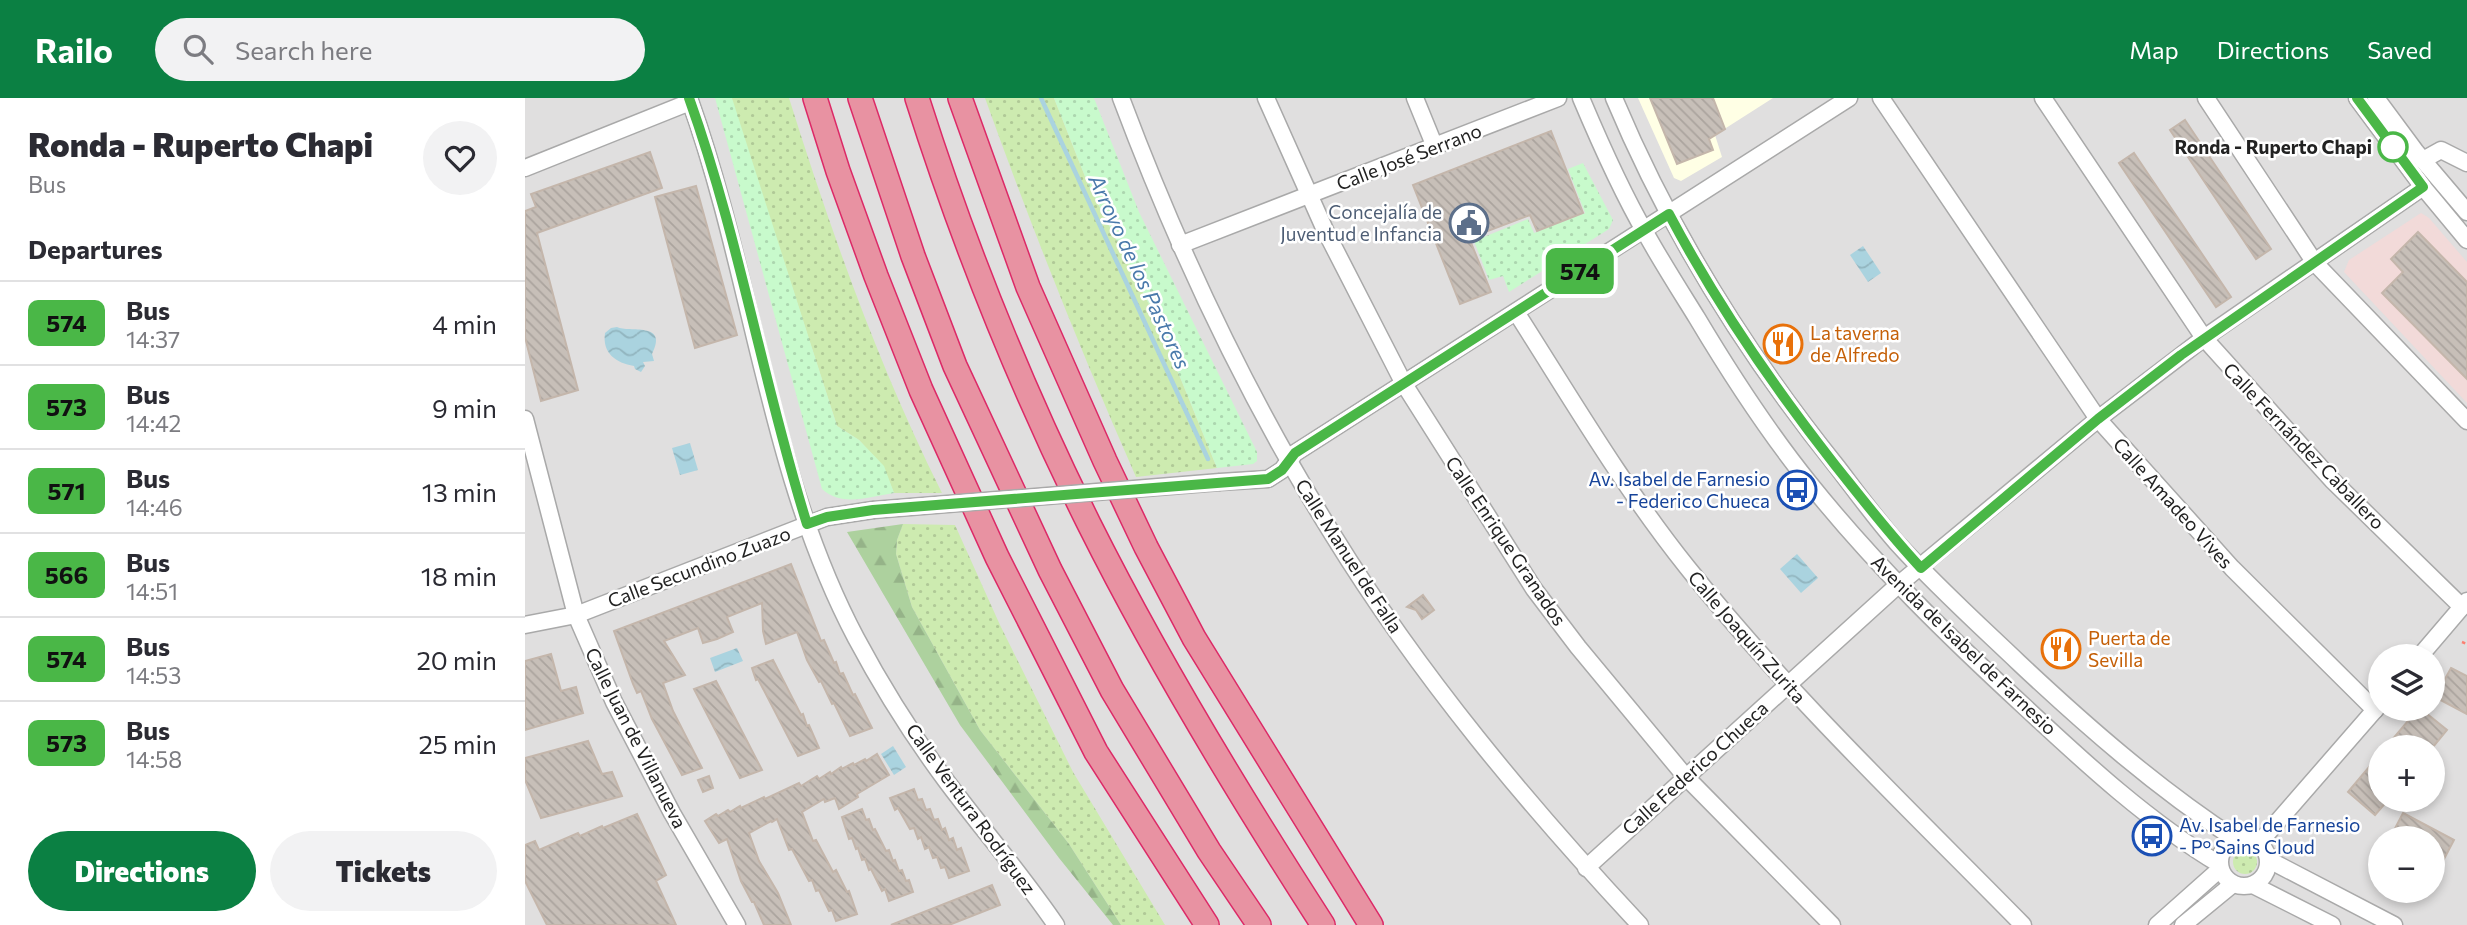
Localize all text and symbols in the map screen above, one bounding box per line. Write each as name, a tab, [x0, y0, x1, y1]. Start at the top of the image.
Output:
search box	[155, 18, 645, 81]
text: Railo	[35, 29, 113, 70]
icon: search	[179, 30, 217, 68]
text: Search here	[235, 34, 372, 65]
text: Map	[2129, 35, 2179, 64]
text: Directions	[2217, 35, 2329, 64]
text: Saved	[2367, 35, 2432, 64]
street label: Calle José Serrano	[1333, 118, 1485, 195]
button: heart	[423, 121, 497, 195]
text: Ronda - Ruperto Chapi	[28, 123, 373, 164]
marker: Ronda - Ruperto Chapi	[2378, 132, 2408, 162]
place label: Ronda - Ruperto Chapi	[2174, 135, 2372, 158]
water label: Arroyo de los Pastores	[1084, 169, 1196, 373]
text: Bus	[28, 170, 66, 198]
place label: Concejalía de Juventud e Infancia	[1280, 200, 1442, 245]
public building icon: Concejalía de Juventud e Infancia	[1448, 202, 1490, 244]
text: Departures	[28, 233, 163, 264]
line badge: 574	[1540, 248, 1620, 294]
text: 574	[1560, 256, 1600, 285]
text: Bus	[126, 294, 170, 325]
text: 574	[46, 308, 87, 337]
text: 4 min	[432, 308, 497, 339]
place label: La taverna de Alfredo	[1810, 321, 1900, 366]
restaurant icon: La taverna de Alfredo	[1762, 323, 1804, 365]
text: 14:37	[126, 325, 180, 353]
street label: Calle Fernández Caballero	[2219, 358, 2390, 534]
text: Bus	[126, 378, 170, 409]
text: 573	[46, 392, 87, 421]
text: 9 min	[432, 392, 497, 423]
text: 14:42	[126, 409, 181, 437]
street label: Calle Amadeo Vives	[2109, 433, 2238, 573]
street label: Calle Enrique Granados	[1441, 452, 1572, 630]
text: Bus	[126, 462, 170, 493]
place label: Av. Isabel de Farnesio - Federico Chueca	[1589, 467, 1770, 512]
bus stop icon: Av. Isabel de Farnesio - Federico Chueca	[1776, 469, 1818, 511]
street label: Calle Manuel de Falla	[1291, 474, 1408, 637]
text: 571	[47, 476, 86, 505]
text: 13 min	[422, 476, 497, 507]
text: 14:46	[126, 493, 183, 521]
street label: Calle Secundino Zuazo	[604, 521, 794, 612]
text: Bus	[126, 546, 170, 577]
street label: Avenida de Isabel de Farnesio	[1867, 550, 2062, 739]
text: 566	[45, 560, 88, 589]
text: 18 min	[421, 560, 497, 591]
street label: Calle Joaquín Zurita	[1684, 566, 1811, 708]
text: 14:51	[126, 577, 178, 605]
place label: Puerta de Sevilla	[2088, 626, 2171, 671]
restaurant icon: Puerta de Sevilla	[2040, 628, 2082, 670]
text: Bus	[126, 630, 170, 661]
text: 574	[46, 644, 87, 673]
text: 20 min	[416, 644, 497, 675]
street label: Calle Juan de Villanueva	[581, 644, 692, 832]
map controls	[2368, 644, 2445, 903]
button: layers	[2368, 644, 2445, 721]
text: 14:53	[126, 661, 181, 689]
street label: Calle Federico Chueca	[1617, 696, 1772, 839]
text: Bus	[126, 714, 170, 745]
street label: Calle Ventura Rodríguez	[902, 719, 1041, 899]
text: 573	[46, 728, 87, 757]
text: 25 min	[418, 728, 497, 759]
button: +	[2368, 735, 2445, 812]
text: 14:58	[126, 745, 182, 773]
place label: Av. Isabel de Farnesio - Pº Sains Cloud	[2179, 813, 2360, 858]
bus stop icon: Av. Isabel de Farnesio - Pº Sains Cloud	[2131, 815, 2173, 857]
button: −	[2368, 826, 2445, 903]
button: Directions	[28, 831, 256, 911]
button: Tickets	[270, 831, 497, 911]

